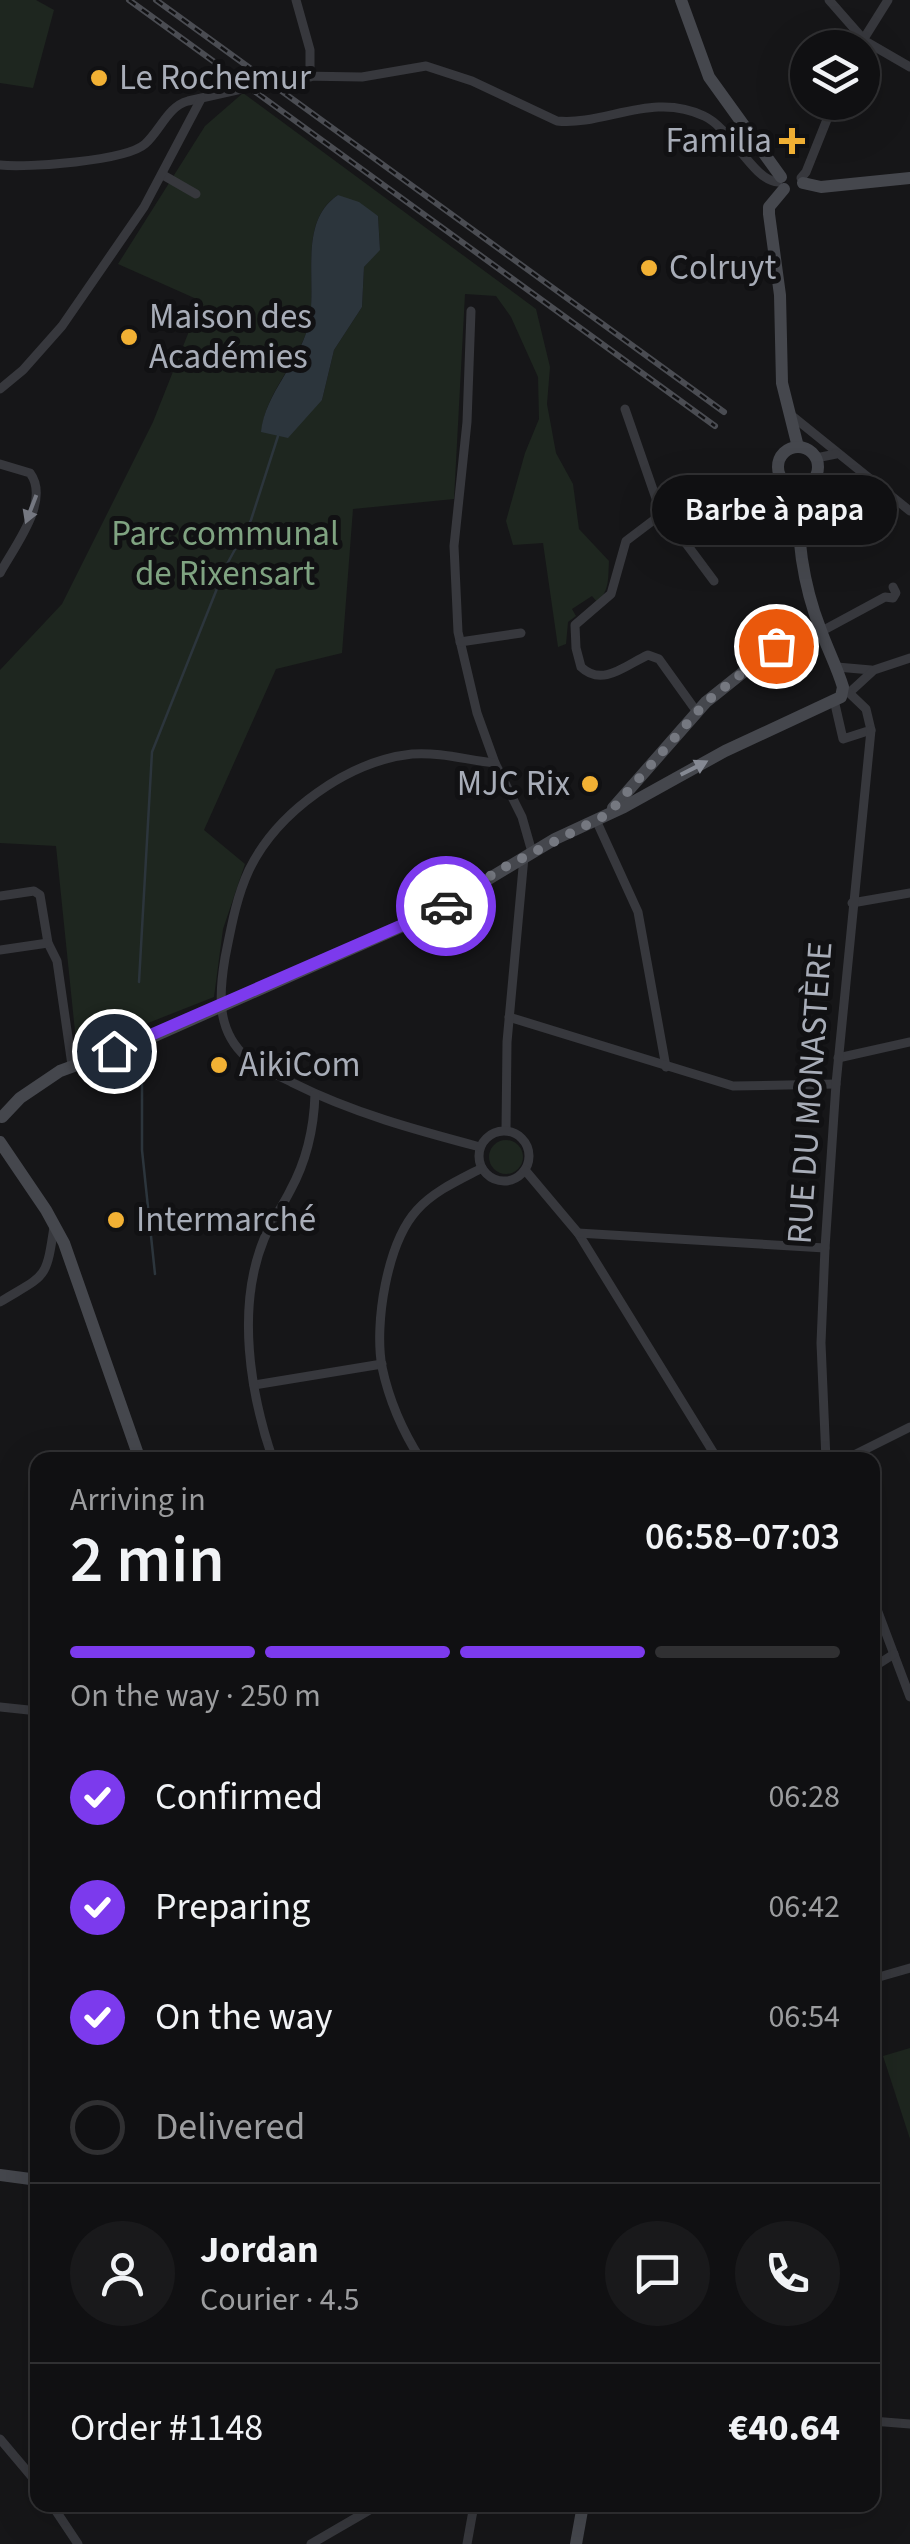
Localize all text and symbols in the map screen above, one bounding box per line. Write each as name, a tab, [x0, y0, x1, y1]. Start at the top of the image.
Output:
map controls	[790, 30, 880, 120]
button: layers	[790, 30, 880, 120]
place label: Le Rochemur	[119, 53, 312, 103]
marker: Le Rochemur	[88, 67, 110, 89]
place label: Familia	[665, 116, 772, 166]
marker: Familia	[781, 130, 803, 152]
place label: Colruyt	[669, 243, 776, 293]
marker: Colruyt	[638, 257, 660, 279]
place label: Maison des Académies	[149, 292, 312, 382]
marker: Maison des Académies	[118, 326, 140, 348]
callout: Barbe à papa	[654, 476, 898, 546]
text: Barbe à papa	[685, 487, 864, 533]
one-way arrow	[23, 494, 38, 524]
park label: Parc communal de Rixensart	[111, 509, 339, 599]
pin	[734, 604, 819, 689]
icon: bag	[749, 619, 804, 674]
place label: MJC Rix	[457, 759, 570, 809]
one-way arrow	[679, 760, 708, 777]
marker: MJC Rix	[579, 773, 601, 795]
courier	[396, 856, 496, 956]
icon: car	[419, 879, 474, 934]
street label: RUE DU MONASTÈRE	[774, 940, 846, 1246]
pin	[72, 1009, 157, 1094]
icon: home	[87, 1024, 142, 1079]
place label: AikiCom	[239, 1040, 361, 1090]
marker: AikiCom	[208, 1054, 230, 1076]
place label: Intermarché	[136, 1195, 316, 1245]
marker: Intermarché	[105, 1209, 127, 1231]
text: Arriving in	[70, 1477, 206, 1523]
text: 06:58–07:03	[645, 1510, 840, 1564]
text: 2 min	[70, 1514, 225, 1607]
text: On the way · 250 m	[70, 1673, 321, 1719]
icon: check	[70, 1770, 125, 1825]
text: Confirmed	[155, 1770, 323, 1824]
text: 06:28	[768, 1774, 840, 1820]
icon: check	[70, 1880, 125, 1935]
text: Preparing	[155, 1880, 310, 1934]
text: 06:42	[768, 1884, 840, 1930]
icon: check	[70, 1990, 125, 2045]
text: On the way	[155, 1990, 332, 2044]
text: 06:54	[768, 1994, 840, 2040]
text: Delivered	[155, 2100, 305, 2154]
button: person	[70, 2221, 175, 2326]
button: chat	[605, 2221, 710, 2326]
button: phone	[735, 2221, 840, 2326]
text: Jordan	[200, 2223, 319, 2277]
text: Courier · 4.5	[200, 2277, 360, 2323]
text: Order #1148	[70, 2401, 263, 2455]
text: €40.64	[728, 2401, 840, 2455]

